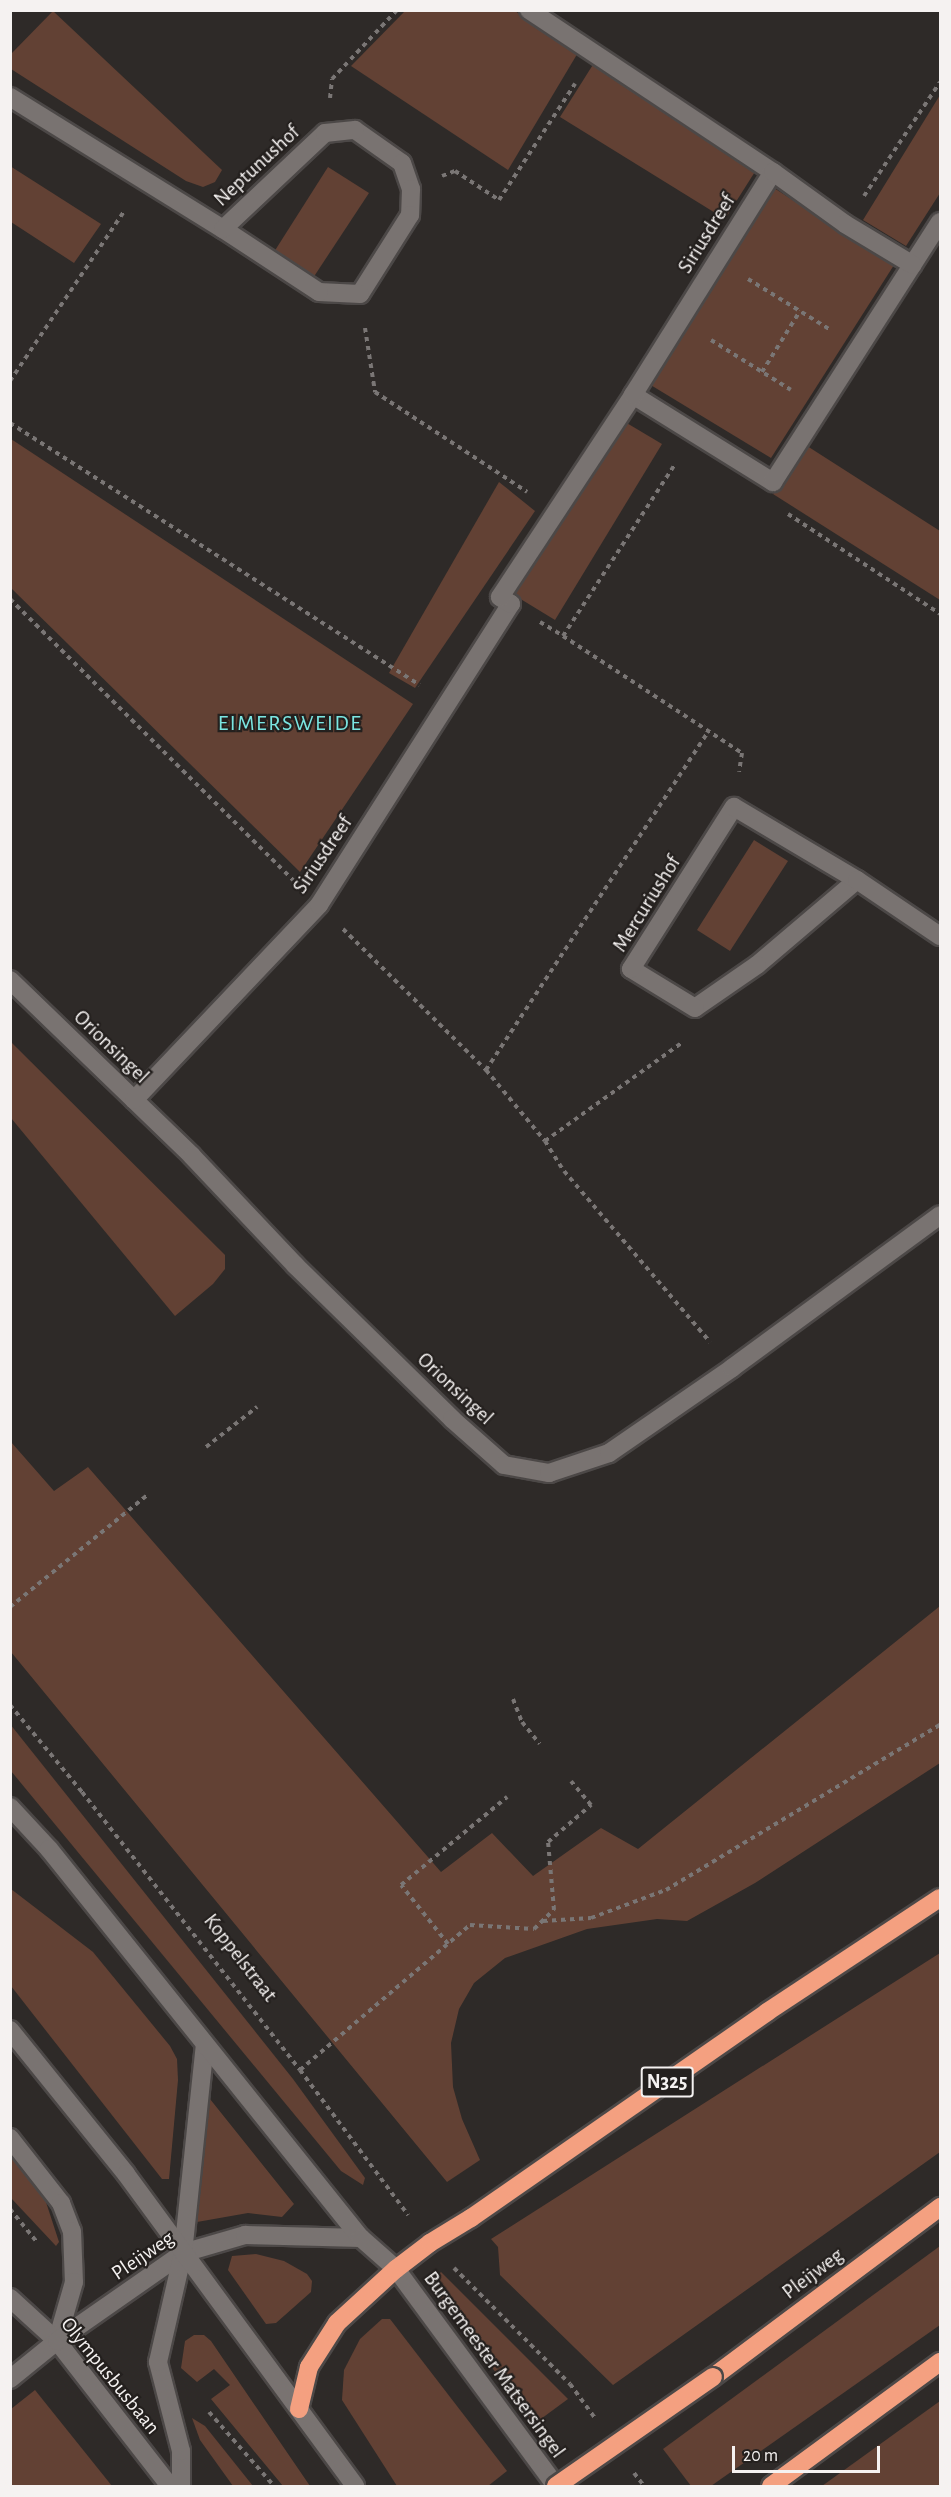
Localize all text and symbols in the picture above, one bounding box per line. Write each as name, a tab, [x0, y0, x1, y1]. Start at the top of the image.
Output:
street label: Neptunushof	[209, 120, 305, 212]
street label: Siriusdreef	[673, 190, 741, 278]
district label: EIMERSWEIDE	[218, 711, 362, 737]
street label: Siriusdreef	[288, 811, 358, 899]
street label: Mercuriushof	[608, 851, 686, 957]
street label: Orionsingel	[68, 1005, 154, 1089]
street label: Orionsingel	[412, 1347, 498, 1431]
street label: Koppelstraat	[198, 1909, 282, 2007]
road number: N325	[640, 2065, 694, 2099]
street label: Pleijweg	[107, 2226, 179, 2286]
street label: Pleijweg	[777, 2243, 849, 2305]
street label: Burgemeester Matsersingel	[418, 2267, 570, 2463]
street label: Olympusbusbaan	[55, 2312, 165, 2440]
scale bar	[735, 2434, 884, 2472]
text: 20 m	[743, 2447, 778, 2465]

